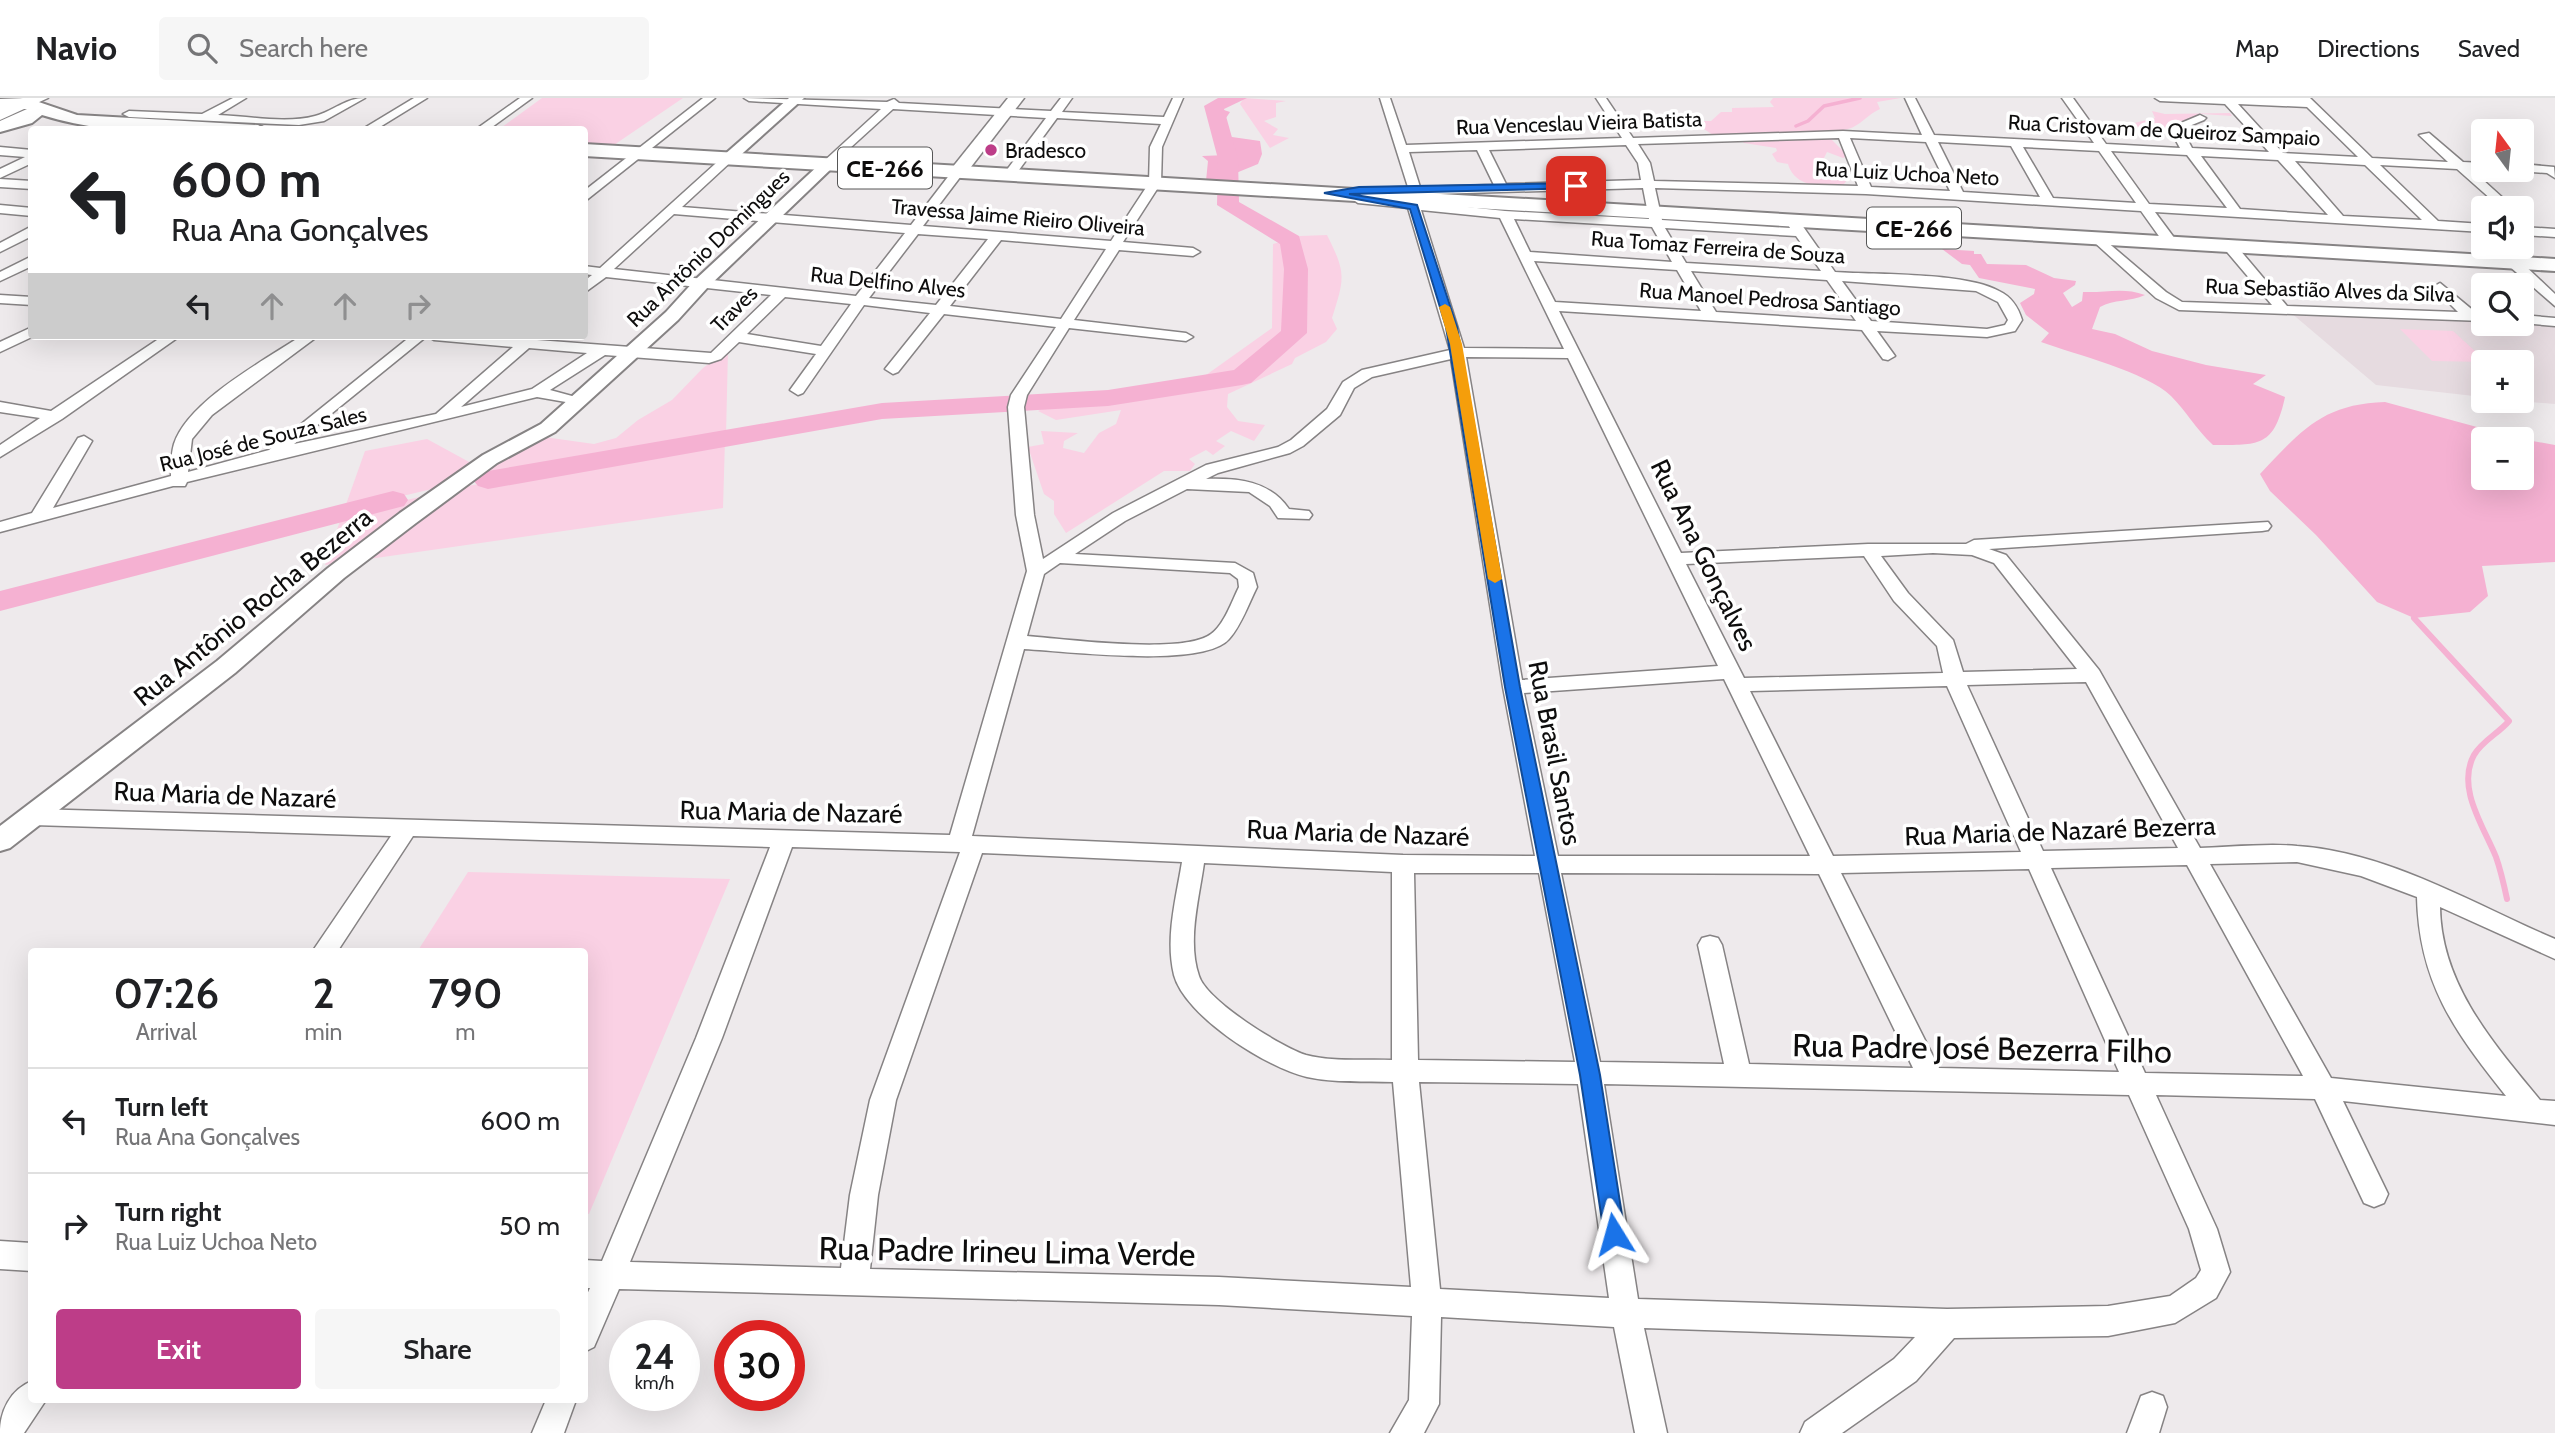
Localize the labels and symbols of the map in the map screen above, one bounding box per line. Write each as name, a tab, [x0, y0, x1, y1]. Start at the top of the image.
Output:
street label: Rua Venceslau Vieira Batista	[1455, 106, 1703, 140]
street label: Rua Cristovam de Queiroz Sampaio	[2007, 109, 2321, 151]
north arrow	[2471, 119, 2534, 182]
place label: Bradesco	[1005, 138, 1086, 163]
marker: Bradesco	[983, 142, 999, 158]
road number: CE-266	[838, 148, 932, 188]
pin	[1546, 156, 1606, 216]
street label: Rua Luiz Uchoa Neto	[1814, 156, 2000, 190]
street label: Rua Antônio Domingues	[622, 164, 795, 332]
street label: Travessa Jaime Rieiro Oliveira	[890, 193, 1146, 241]
road number: CE-266	[1867, 208, 1961, 248]
street label: Rua Tomaz Ferreira de Souza	[1590, 226, 1846, 268]
street label: Rua Delfino Alves	[809, 261, 967, 303]
street label: Rua Sebastião Alves da Silva	[2205, 273, 2455, 307]
street label: Rua Manoel Pedrosa Santiago	[1638, 277, 1902, 321]
street label: Traves	[706, 280, 763, 337]
street label: Rua José de Souza Sales	[157, 401, 369, 477]
street label: Rua Ana Gonçalves	[1644, 454, 1764, 656]
street label: Rua Antônio Rocha Bezerra	[127, 501, 379, 713]
street label: Rua Brasil Santos	[1521, 658, 1589, 848]
street label: Rua Maria de Nazaré	[113, 775, 337, 815]
street label: Rua Maria de Nazaré	[679, 794, 903, 830]
street label: Rua Maria de Nazaré Bezerra	[1904, 810, 2217, 852]
street label: Rua Maria de Nazaré	[1246, 813, 1470, 853]
street label: Rua Padre José Bezerra Filho	[1792, 1025, 2172, 1071]
position arrow	[1577, 1197, 1651, 1271]
street label: Rua Padre Irineu Lima Verde	[818, 1228, 1196, 1274]
speed limit sign: 30	[714, 1320, 805, 1411]

